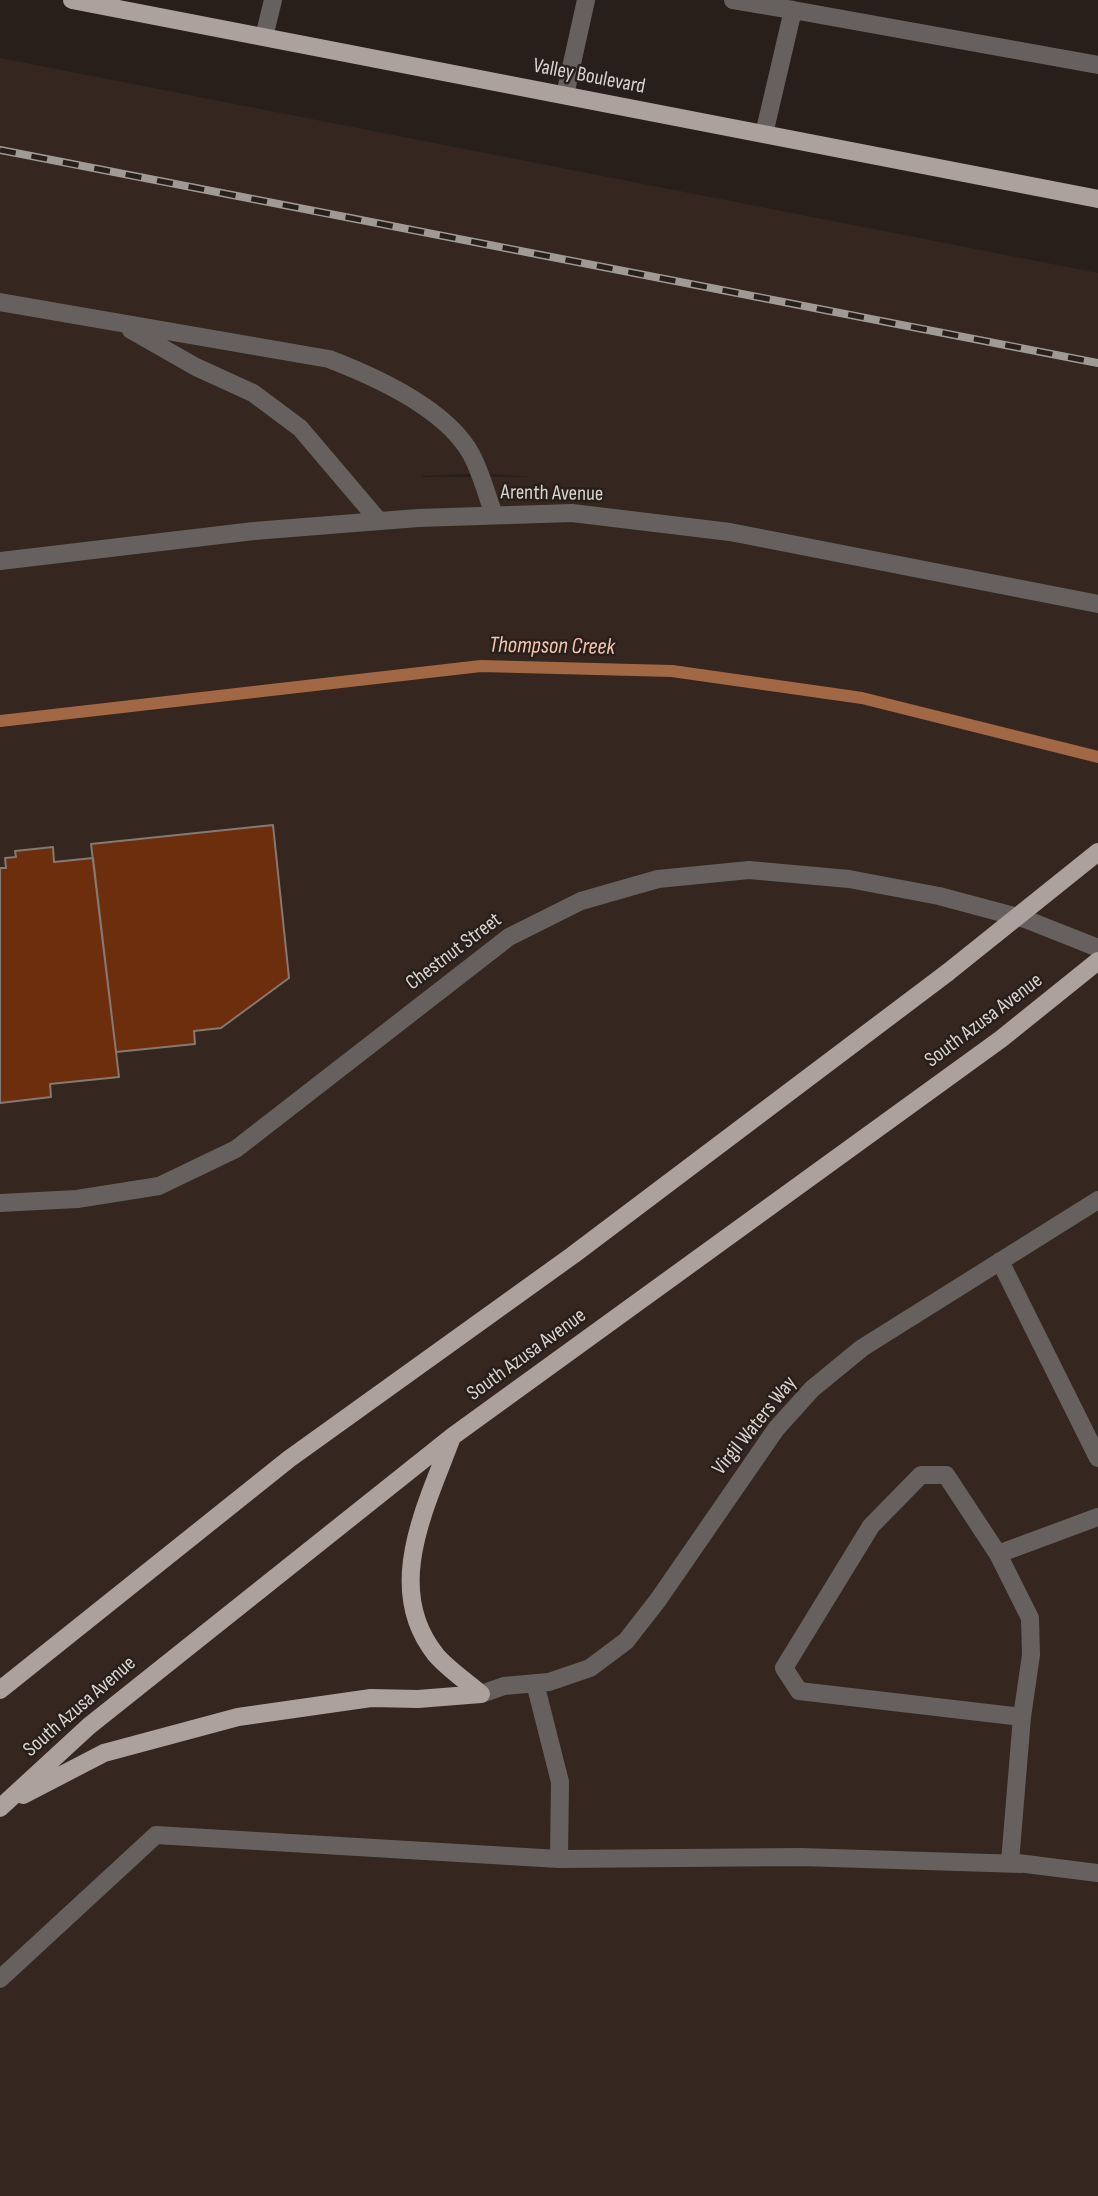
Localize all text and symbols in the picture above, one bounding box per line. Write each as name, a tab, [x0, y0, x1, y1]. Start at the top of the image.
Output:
street label: Valley Boulevard	[531, 54, 647, 100]
street label: Arenth Avenue	[500, 481, 604, 507]
water label: Thompson Creek	[489, 632, 615, 662]
street label: Chestnut Street	[401, 908, 507, 996]
street label: South Azusa Avenue	[920, 969, 1048, 1073]
street label: South Azusa Avenue	[463, 1303, 591, 1407]
street label: Virgil Waters Way	[707, 1371, 803, 1481]
street label: South Azusa Avenue	[19, 1651, 141, 1763]

